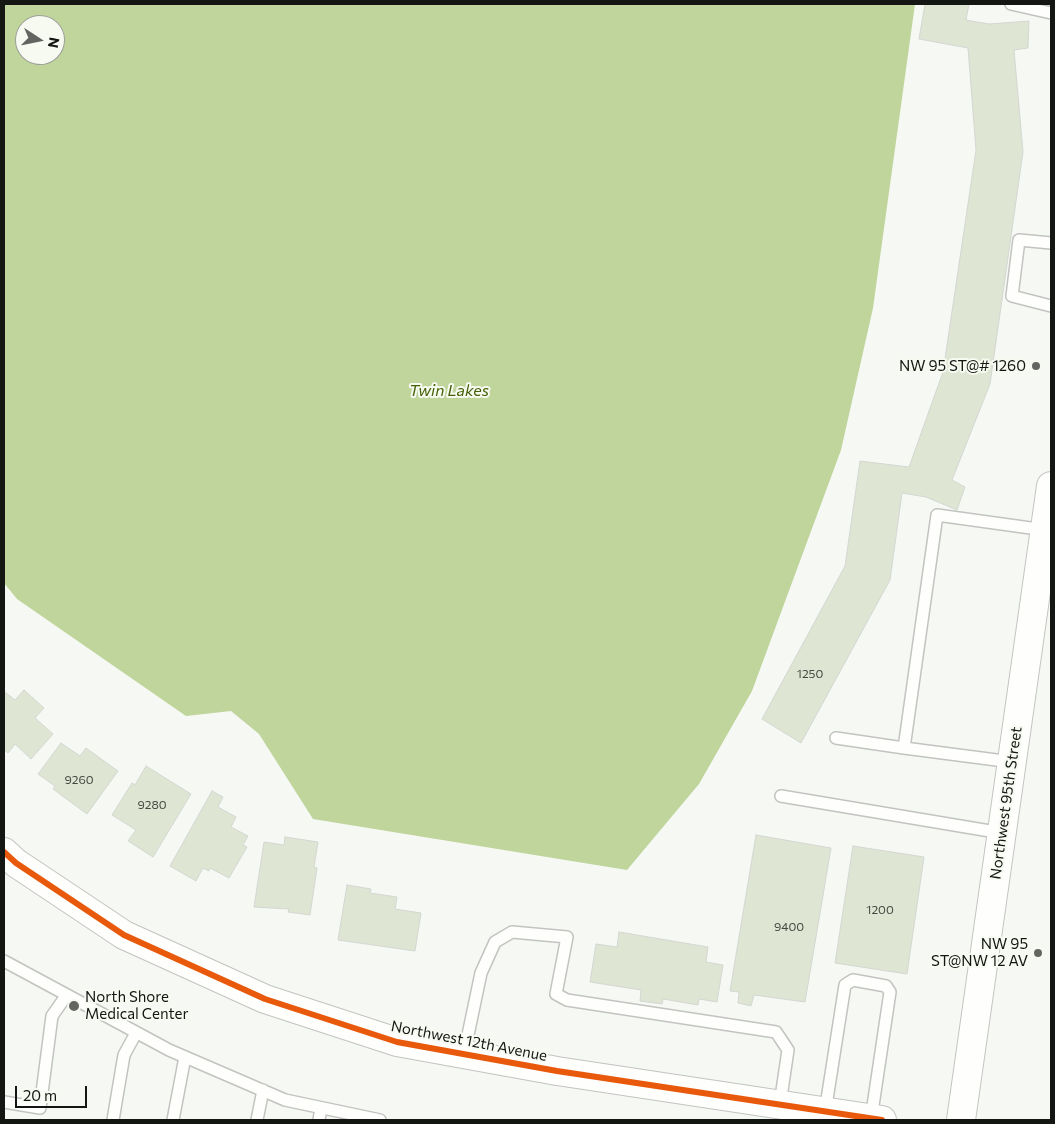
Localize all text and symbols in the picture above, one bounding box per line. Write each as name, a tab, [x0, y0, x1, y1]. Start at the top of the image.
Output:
north arrow	[15, 15, 65, 65]
text: N	[45, 36, 64, 50]
place label: NW 95 ST@# 1260	[899, 357, 1026, 375]
marker: NW 95 ST@# 1260	[1030, 360, 1042, 372]
water label: Twin Lakes	[409, 381, 489, 401]
house number: 1250	[797, 667, 823, 681]
street label: Northwest 95th Street	[986, 725, 1026, 881]
house number: 9260	[65, 773, 93, 787]
house number: 9280	[138, 798, 166, 812]
house number: 1200	[866, 903, 894, 917]
house number: 9400	[774, 920, 804, 934]
place label: NW 95 ST@NW 12 AV	[931, 935, 1028, 970]
marker: NW 95 ST@NW 12 AV	[1032, 947, 1044, 959]
place label: North Shore Medical Center	[85, 988, 188, 1023]
marker: North Shore Medical Center	[67, 999, 81, 1013]
street label: Northwest 12th Avenue	[389, 1017, 549, 1065]
scale bar	[18, 1076, 90, 1108]
text: 20 m	[23, 1086, 57, 1104]

